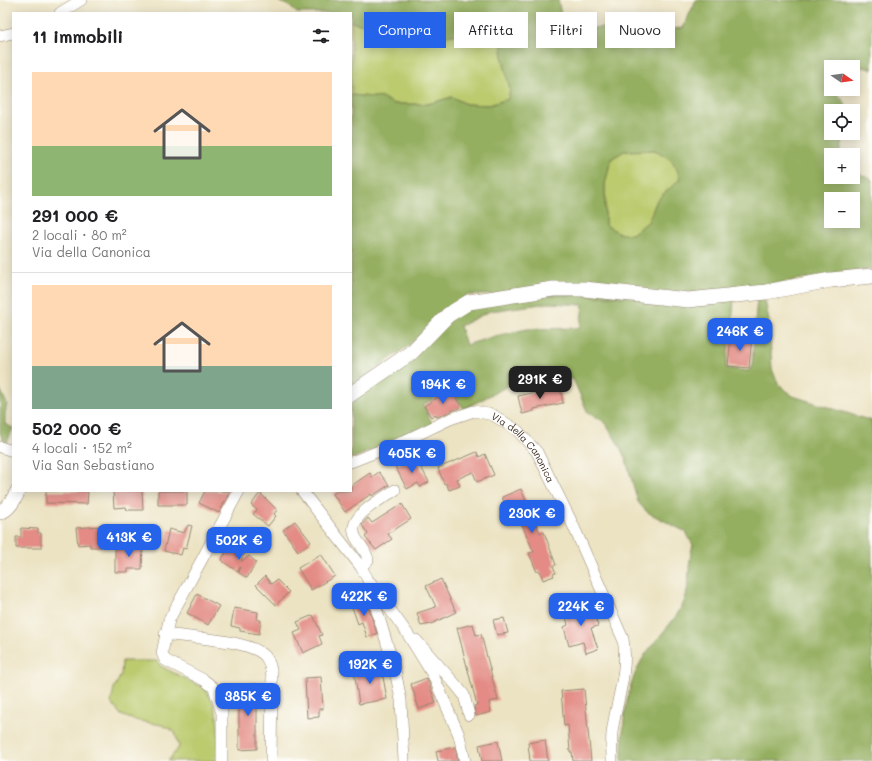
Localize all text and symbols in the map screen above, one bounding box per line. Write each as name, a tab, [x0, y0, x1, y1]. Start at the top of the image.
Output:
chip: Compra	[364, 12, 446, 48]
chip: Affitta	[454, 12, 528, 48]
chip: Filtri	[536, 12, 597, 48]
chip: Nuovo	[605, 12, 675, 48]
text: 11 immobili	[32, 25, 123, 47]
icon: filters	[310, 25, 332, 47]
north arrow	[824, 60, 860, 96]
map controls	[824, 60, 860, 228]
icon: home	[146, 98, 218, 170]
button: locate	[824, 104, 860, 140]
button: +	[824, 148, 860, 184]
button: −	[824, 192, 860, 228]
text: 291 000 €	[32, 204, 118, 226]
text: 2 locali · 80 m²	[32, 226, 127, 243]
text: Via della Canonica	[32, 243, 151, 260]
icon: home	[146, 311, 218, 383]
pin: 246K €	[707, 318, 773, 352]
text: 246K €	[716, 322, 764, 339]
pin: 291K €	[507, 366, 573, 400]
text: 291K €	[518, 370, 562, 387]
pin: 194K €	[410, 371, 476, 405]
text: 194K €	[420, 375, 466, 392]
street label: Via della Canonica	[489, 409, 558, 485]
text: 502 000 €	[32, 417, 121, 439]
text: 4 locali · 152 m²	[32, 439, 132, 456]
pin: 405K €	[379, 440, 445, 474]
text: 405K €	[388, 444, 436, 461]
text: Via San Sebastiano	[32, 456, 154, 473]
pin: 230K €	[499, 500, 565, 534]
text: 230K €	[508, 504, 556, 521]
pin: 413K €	[96, 524, 162, 558]
pin: 502K €	[206, 527, 272, 561]
text: 413K €	[106, 528, 152, 545]
text: 502K €	[216, 531, 263, 548]
pin: 422K €	[331, 583, 397, 617]
text: 422K €	[341, 587, 387, 604]
pin: 224K €	[548, 593, 614, 627]
text: 224K €	[558, 597, 604, 614]
pin: 192K €	[337, 651, 403, 685]
text: 192K €	[348, 655, 392, 672]
pin: 385K €	[215, 683, 281, 717]
text: 385K €	[224, 687, 272, 704]

